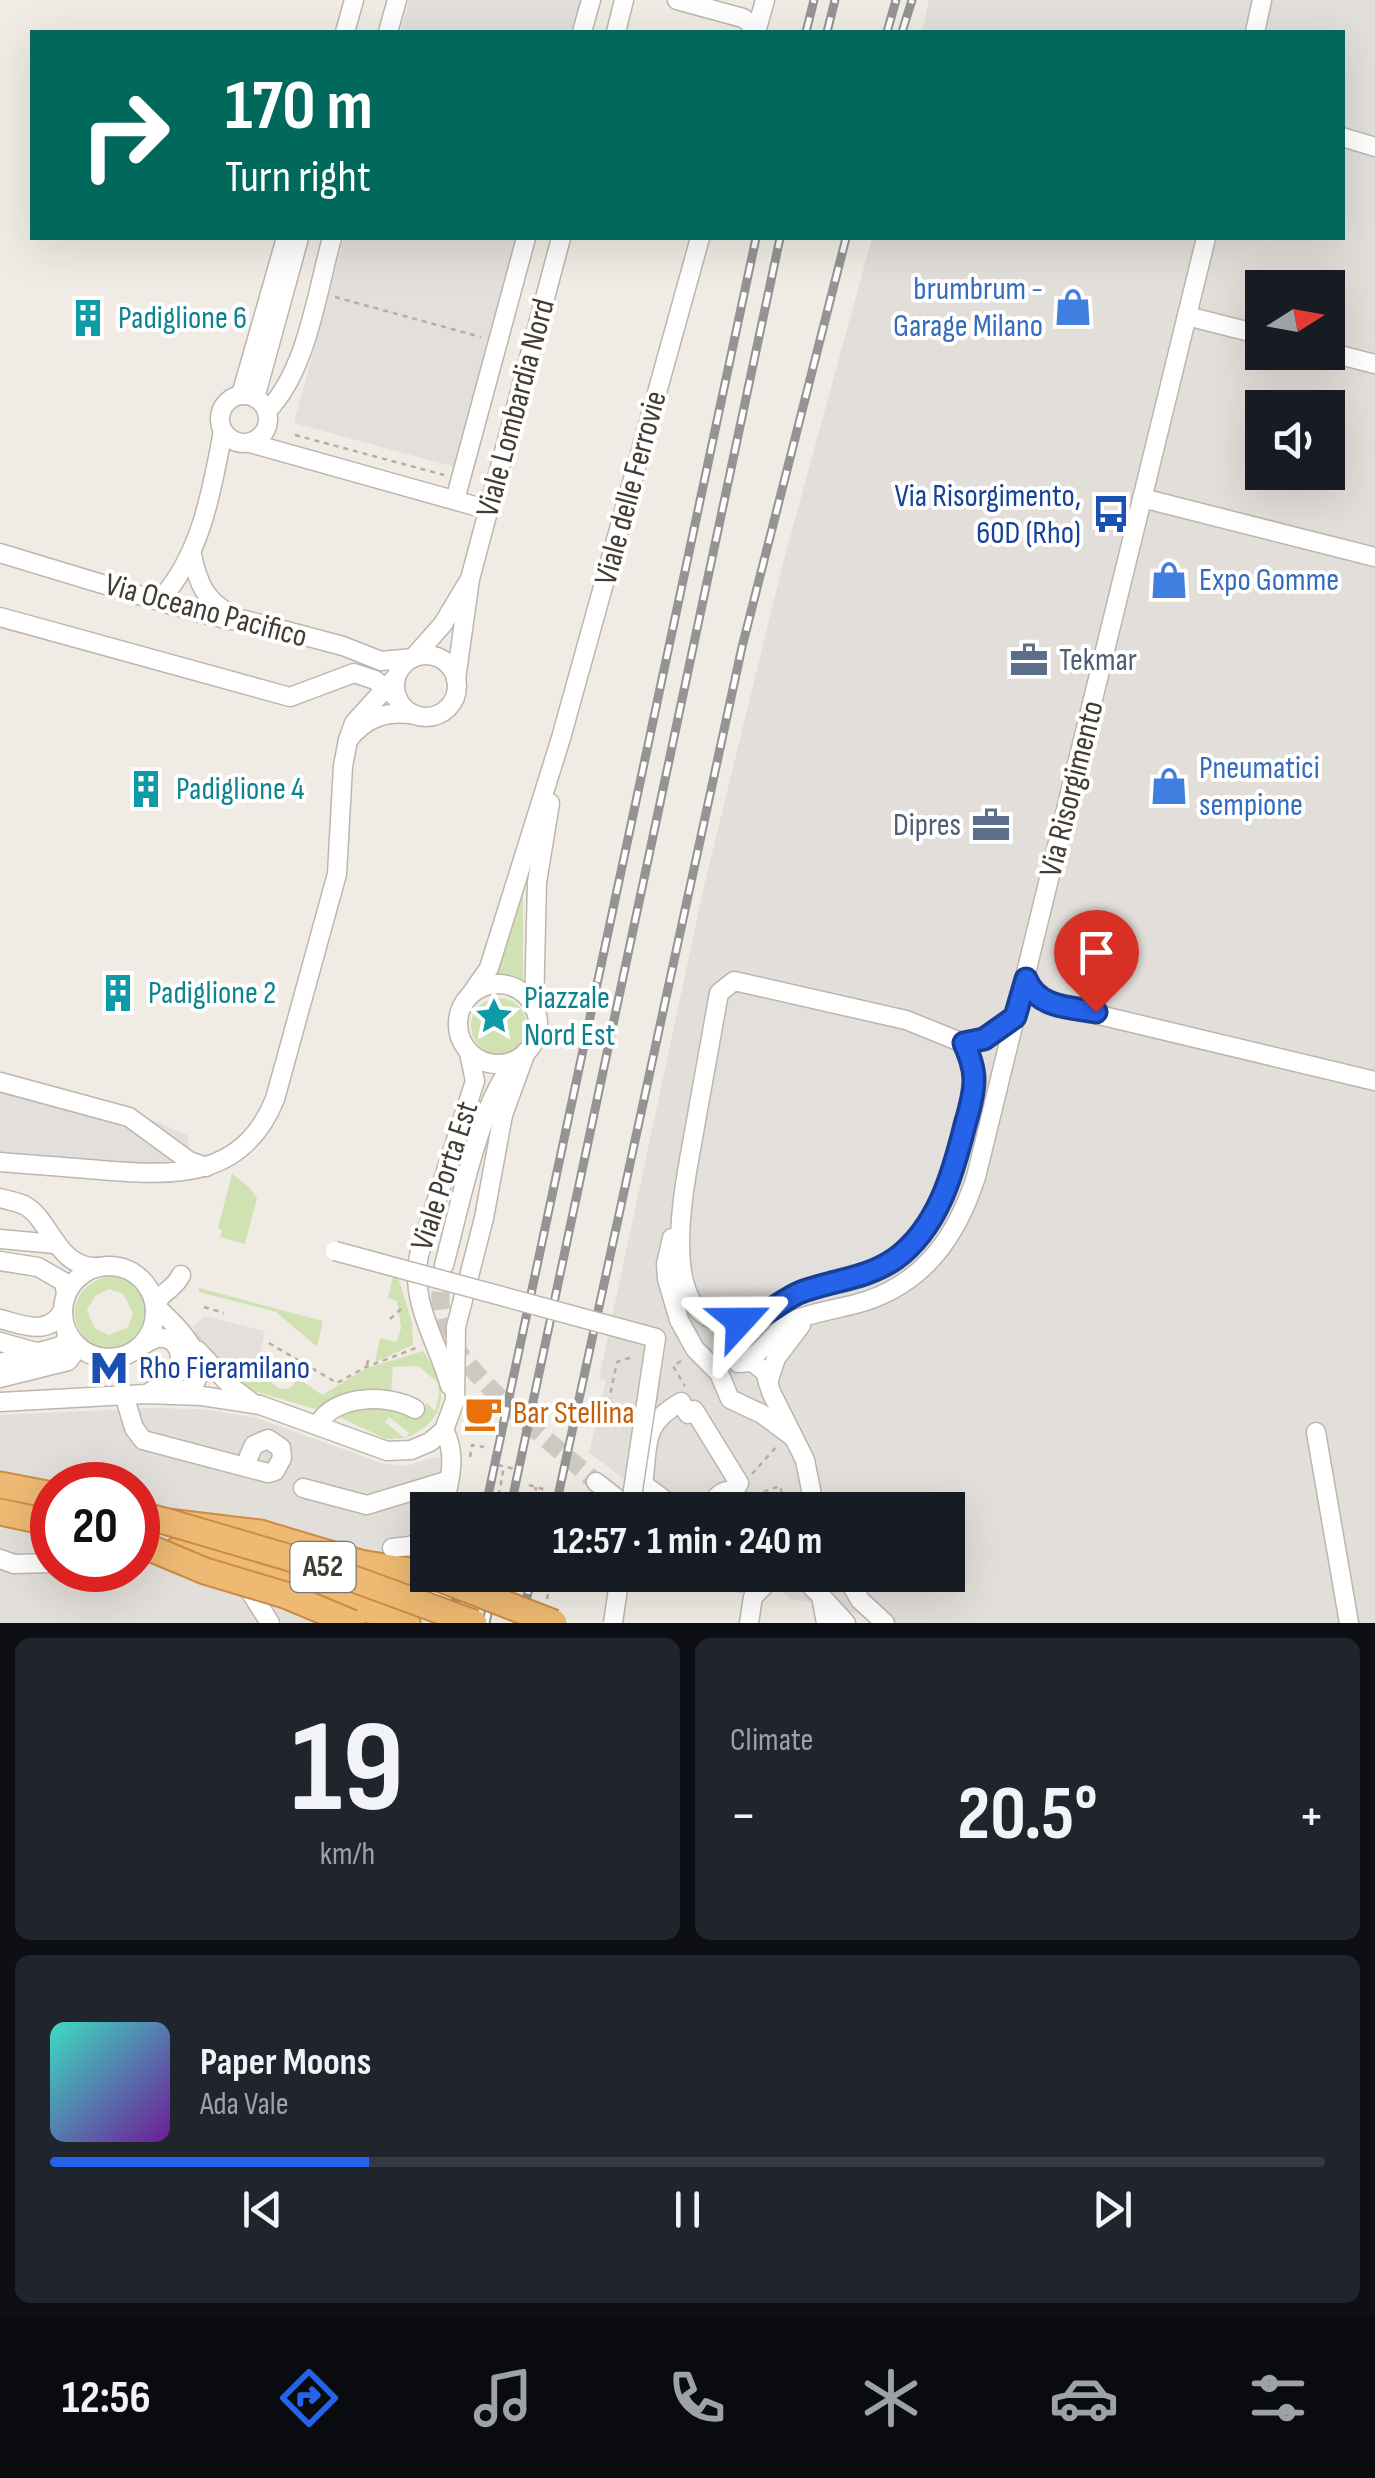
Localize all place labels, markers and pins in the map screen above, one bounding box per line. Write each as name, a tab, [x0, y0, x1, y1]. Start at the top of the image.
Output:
place label: brumbrum - Garage Milano	[893, 270, 1043, 346]
shop icon: brumbrum - Garage Milano	[1052, 286, 1094, 328]
building icon: Padiglione 6	[67, 297, 109, 339]
place label: Padiglione 6	[118, 299, 247, 338]
place label: Via Risorgimento, 60D (Rho)	[894, 477, 1081, 553]
bus stop icon: Via Risorgimento, 60D (Rho)	[1090, 493, 1132, 535]
shop icon: Expo Gomme	[1148, 559, 1190, 601]
place label: Expo Gomme	[1199, 561, 1339, 600]
office icon: Tekmar	[1008, 639, 1050, 681]
place label: Tekmar	[1059, 641, 1137, 680]
place label: Pneumatici sempione	[1199, 749, 1320, 825]
shop icon: Pneumatici sempione	[1148, 765, 1190, 807]
building icon: Padiglione 4	[125, 768, 167, 810]
place label: Padiglione 4	[176, 770, 304, 809]
office icon: Dipres	[970, 804, 1012, 846]
place label: Dipres	[893, 806, 961, 845]
pin	[1054, 910, 1139, 1013]
building icon: Padiglione 2	[97, 972, 139, 1014]
place label: Padiglione 2	[148, 974, 276, 1013]
place label: Piazzale Nord Est	[524, 979, 615, 1055]
place icon: Piazzale Nord Est	[473, 995, 515, 1037]
metro station icon: Rho Fieramilano	[88, 1347, 130, 1389]
place label: Rho Fieramilano	[139, 1349, 310, 1388]
cafe icon: Bar Stellina	[462, 1392, 504, 1434]
place label: Bar Stellina	[513, 1394, 635, 1433]

